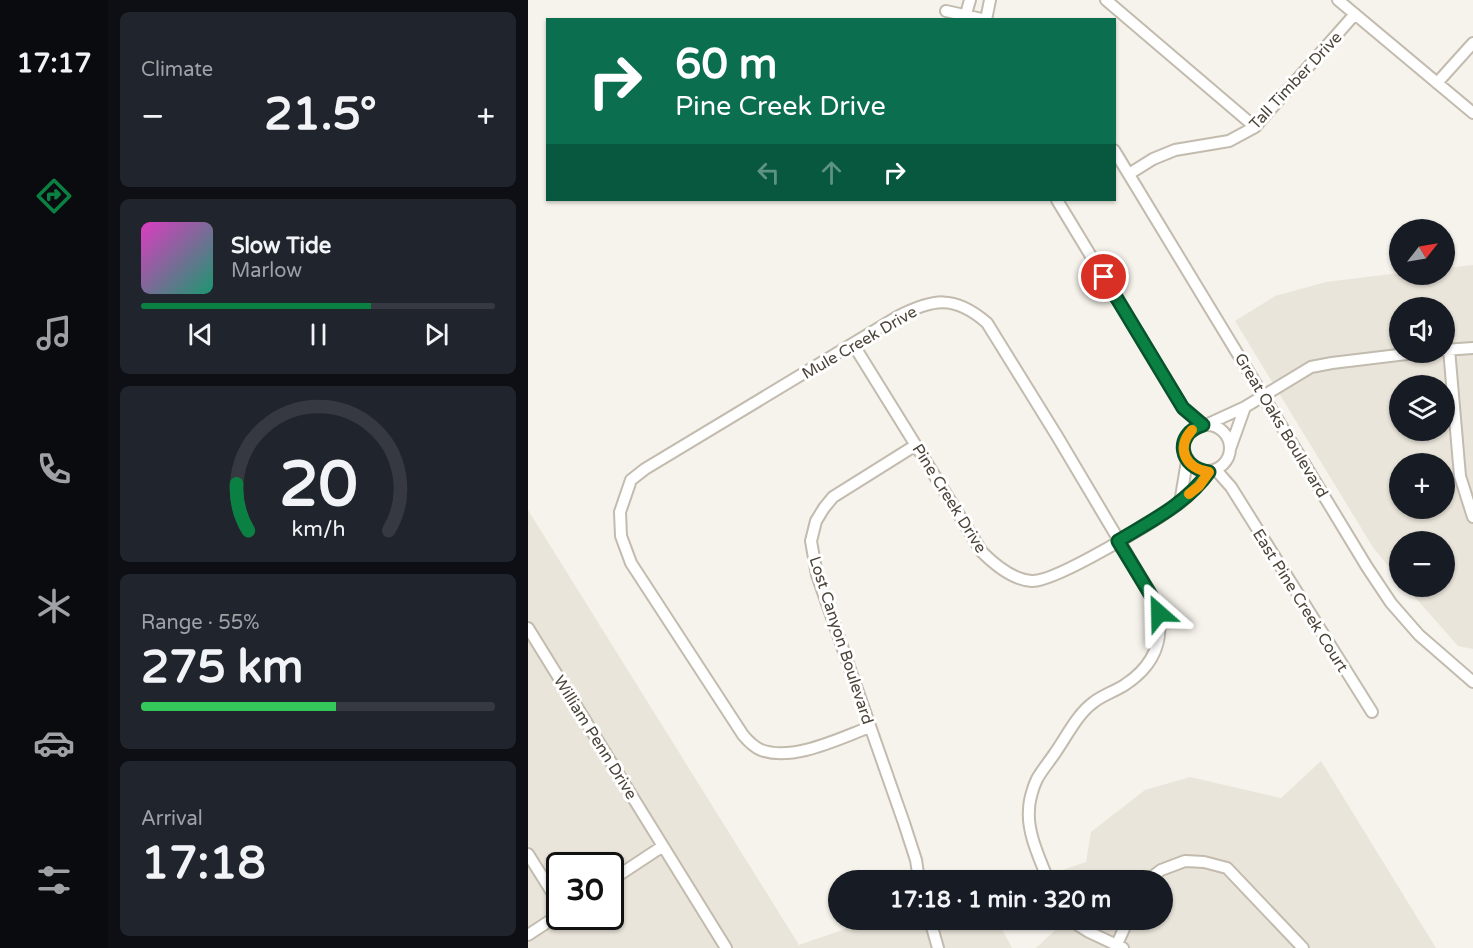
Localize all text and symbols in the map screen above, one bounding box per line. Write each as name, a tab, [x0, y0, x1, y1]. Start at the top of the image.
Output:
street label: Tall Timber Drive	[1245, 28, 1346, 134]
text: 60 m	[675, 39, 777, 90]
icon: right	[576, 42, 654, 120]
text: 17:17	[17, 47, 91, 80]
text: Climate	[141, 58, 213, 82]
text: 21.5°	[264, 88, 377, 142]
text: Pine Creek Drive	[675, 90, 886, 123]
text: −	[141, 97, 165, 136]
text: +	[476, 97, 495, 136]
icon: left	[752, 156, 785, 189]
icon: ahead	[815, 156, 848, 189]
icon: right	[878, 156, 911, 189]
icon: directions	[33, 175, 75, 217]
north arrow	[1389, 219, 1455, 285]
map controls	[1389, 219, 1455, 597]
text: Slow Tide	[231, 233, 331, 259]
pin	[1078, 251, 1129, 302]
text: Marlow	[231, 259, 302, 283]
icon: arrive	[1087, 260, 1120, 293]
button: sound	[1389, 297, 1455, 363]
street label: Mule Creek Drive	[798, 302, 921, 384]
icon: music	[33, 312, 75, 354]
icon: previous	[184, 318, 217, 351]
icon: pause	[302, 318, 335, 351]
icon: next	[420, 318, 453, 351]
street label: Great Oaks Boulevard	[1230, 350, 1332, 501]
button: layers	[1389, 375, 1455, 441]
street label: Pine Creek Drive	[908, 440, 991, 557]
icon: phone	[33, 448, 75, 490]
text: 20	[279, 448, 357, 523]
button: +	[1389, 453, 1455, 519]
text: km/h	[291, 516, 345, 542]
street label: East Pine Creek Court	[1248, 525, 1352, 676]
button: −	[1389, 531, 1455, 597]
street label: Lost Canyon Boulevard	[804, 554, 878, 727]
position arrow	[1127, 581, 1191, 645]
icon: climate	[33, 585, 75, 627]
text: Range · 55%	[141, 611, 260, 635]
text: 275 km	[141, 641, 303, 695]
street label: William Penn Drive	[549, 672, 641, 803]
icon: car	[33, 722, 75, 764]
text: Arrival	[141, 807, 203, 831]
text: 17:18	[141, 837, 266, 891]
speed limit sign: 30	[546, 852, 624, 930]
icon: filters	[33, 859, 75, 901]
text: 17:18 · 1 min · 320 m	[890, 887, 1111, 913]

